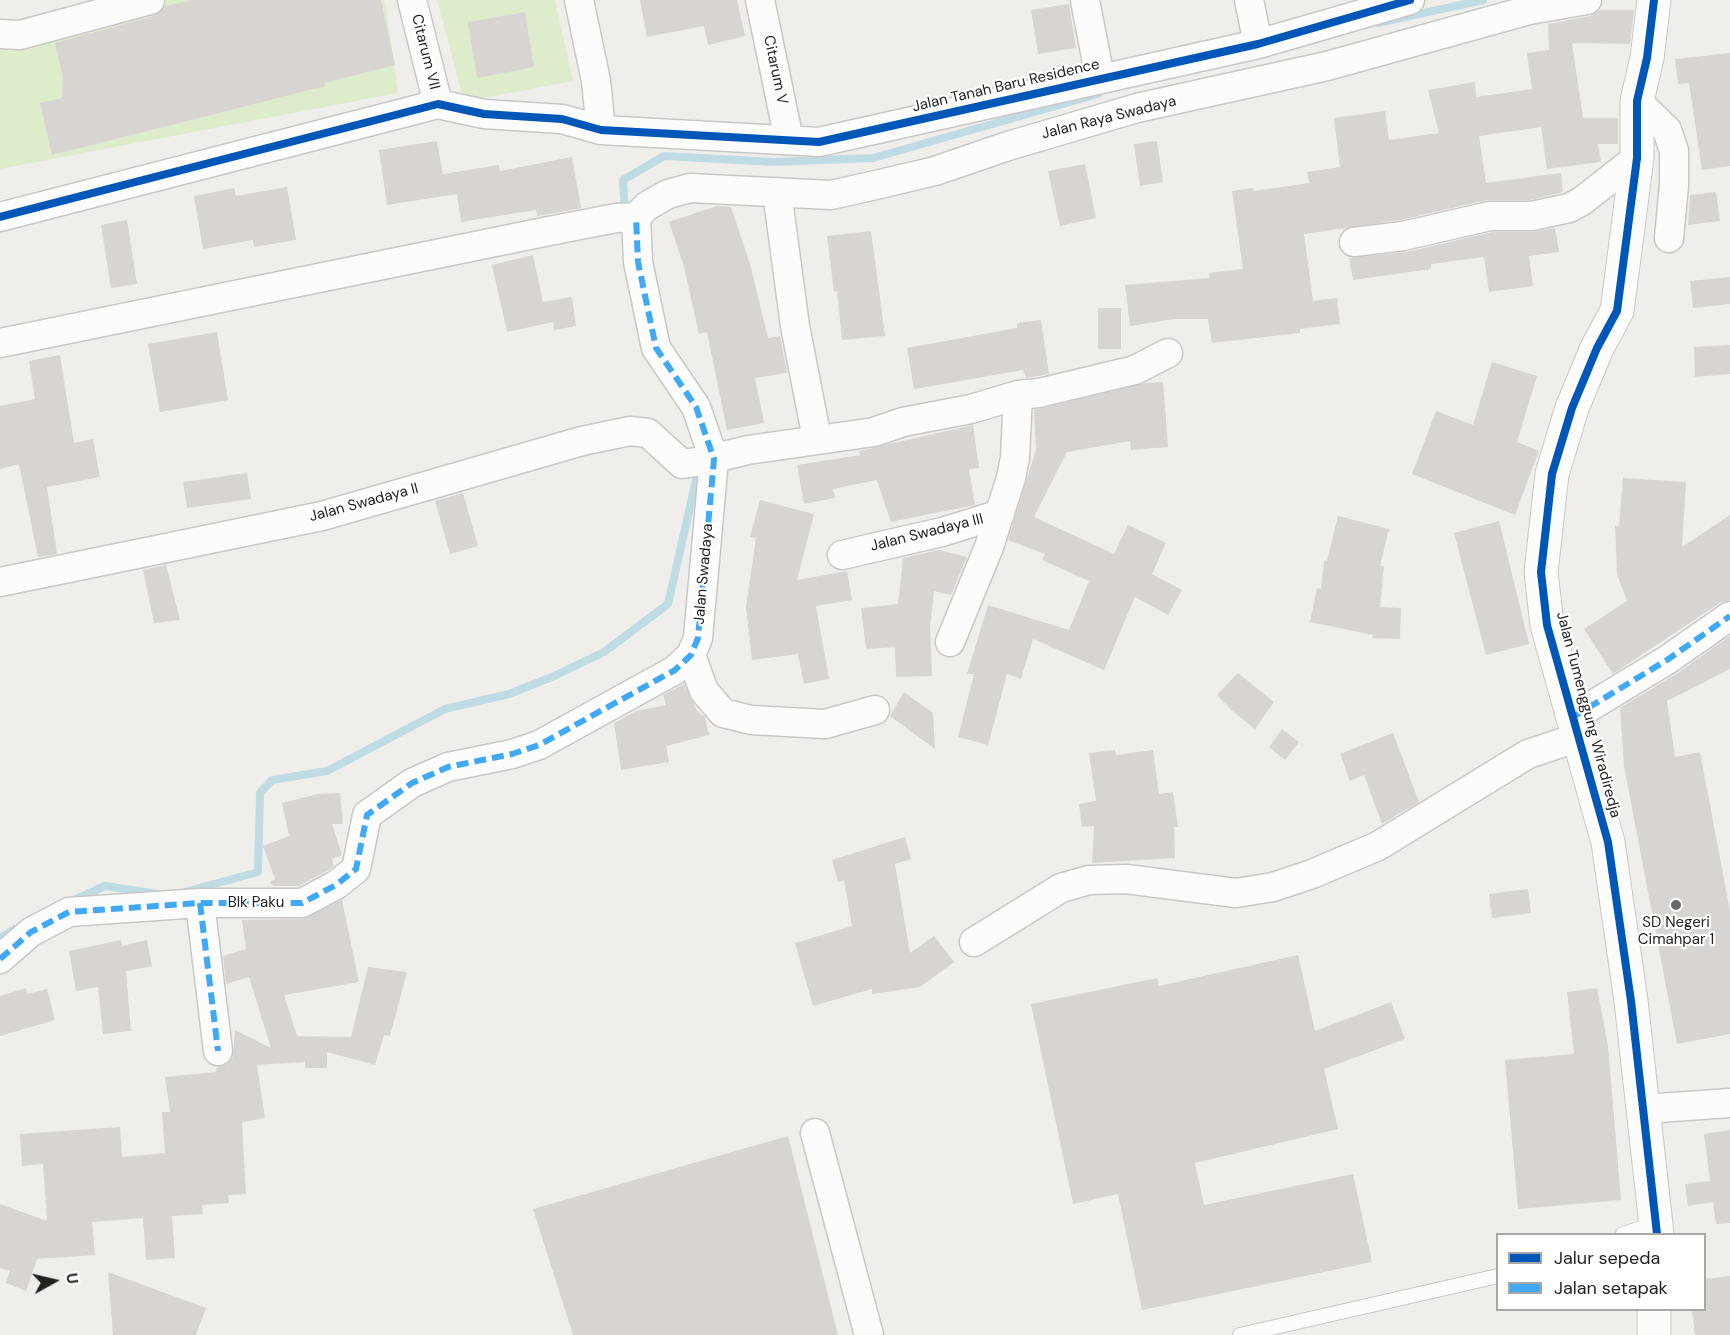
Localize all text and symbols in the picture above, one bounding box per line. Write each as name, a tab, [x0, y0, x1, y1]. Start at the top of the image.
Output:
street label: Citarum VII	[407, 12, 443, 92]
street label: Citarum V	[759, 34, 791, 106]
street label: Jalan Tanah Baru Residence	[911, 56, 1101, 116]
street label: Jalan Raya Swadaya	[1040, 93, 1178, 143]
street label: Jalan Swadaya II	[307, 480, 421, 526]
street label: Jalan Swadaya III	[869, 510, 985, 556]
street label: Jalan Swadaya	[691, 523, 717, 625]
street label: Jalan Tumenggung Wiradiredja	[1552, 610, 1624, 820]
street label: Blk Paku	[228, 894, 284, 912]
marker: SD Negeri Cimahpar 1	[1669, 898, 1683, 912]
place label: SD Negeri Cimahpar 1	[1638, 914, 1714, 949]
legend	[1496, 1233, 1706, 1311]
text: Jalur sepeda	[1554, 1246, 1660, 1270]
north arrow	[24, 1251, 84, 1311]
text: U	[61, 1272, 83, 1285]
text: Jalan setapak	[1554, 1276, 1668, 1300]

